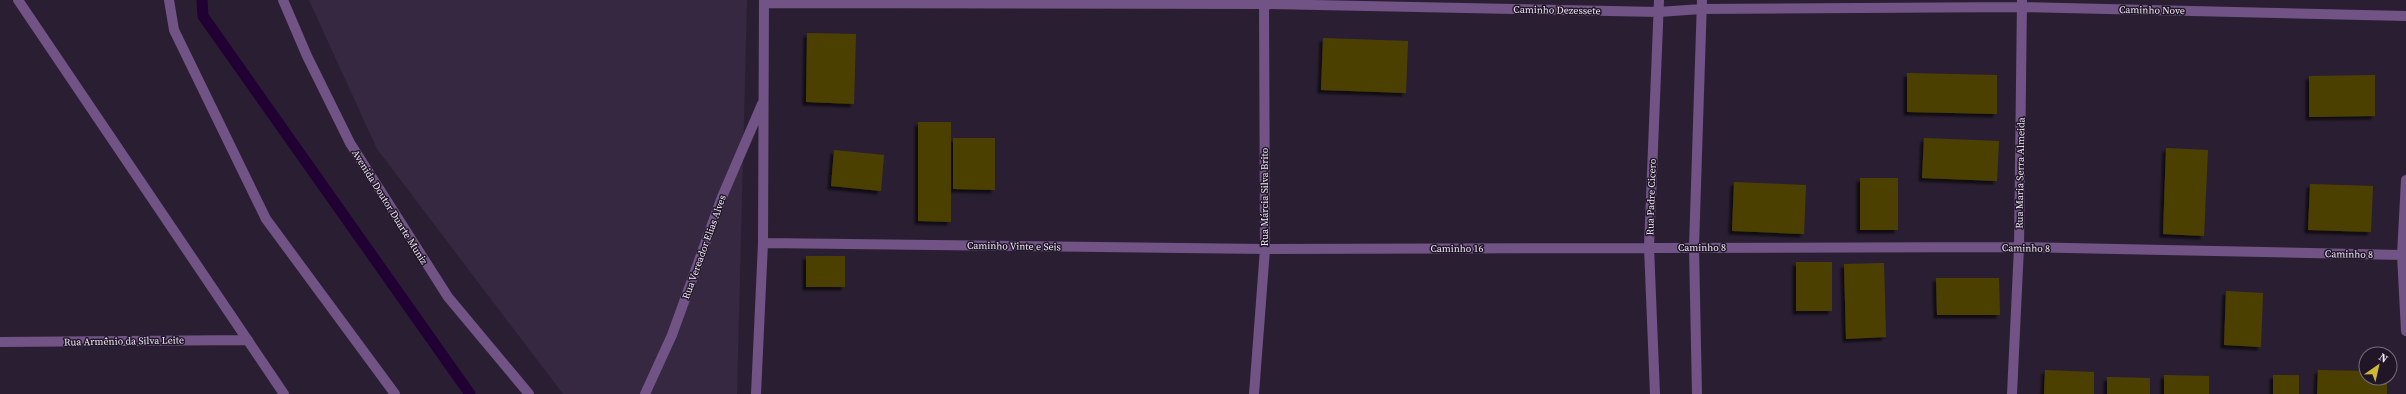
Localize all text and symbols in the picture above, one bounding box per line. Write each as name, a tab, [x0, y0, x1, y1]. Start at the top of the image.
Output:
street label: Caminho Dezessete	[1513, 3, 1601, 17]
street label: Caminho Nove	[2119, 3, 2185, 17]
street label: Rua Maria Serra Almeida	[2013, 116, 2027, 229]
street label: Avenida Doutor Duarte Muniz	[349, 147, 431, 267]
street label: Rua Márcia Silva Brito	[1258, 147, 1271, 246]
street label: Rua Padre Cicero	[1643, 158, 1659, 236]
street label: Rua Vereador Elias Alves	[679, 193, 729, 301]
street label: Caminho Vinte e Seis	[967, 239, 1061, 253]
street label: Caminho 8	[1678, 241, 1726, 254]
street label: Caminho 8	[2002, 241, 2050, 255]
street label: Caminho 16	[1430, 242, 1484, 255]
street label: Caminho 8	[2325, 247, 2373, 261]
street label: Rua Armênio da Silva Leite	[64, 333, 184, 349]
north arrow	[2358, 346, 2398, 386]
text: N	[2376, 350, 2391, 367]

